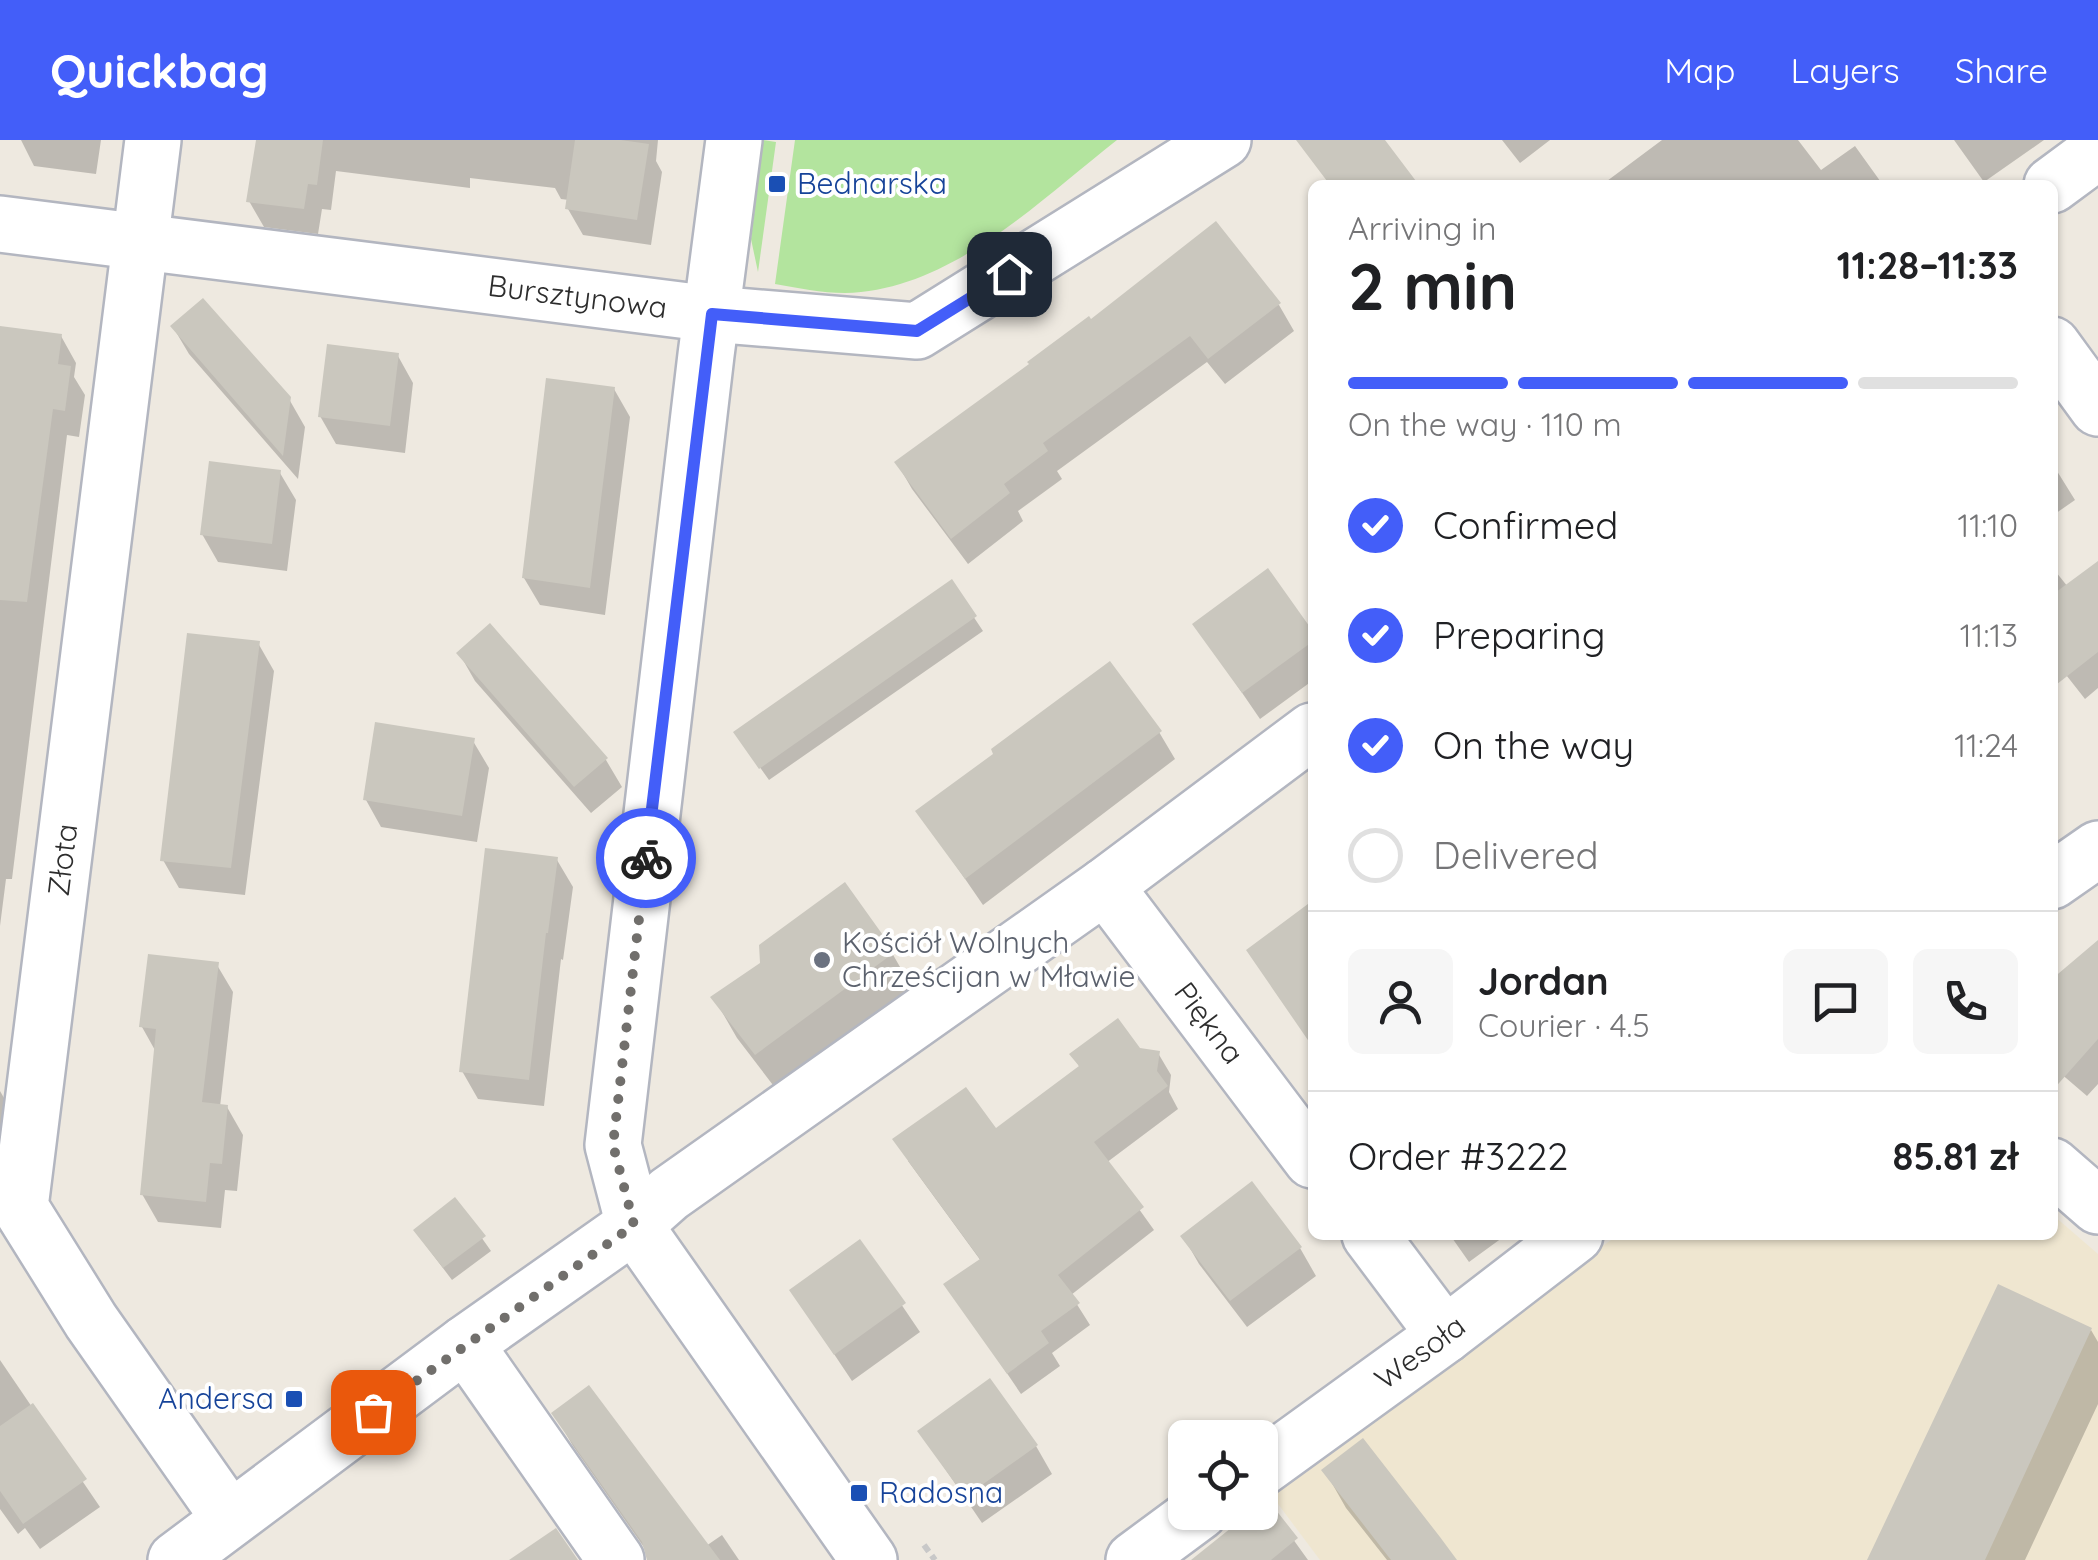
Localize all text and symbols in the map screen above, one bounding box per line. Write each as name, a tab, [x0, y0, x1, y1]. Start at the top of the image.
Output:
text: Quickbag	[50, 40, 269, 100]
text: Map	[1664, 48, 1736, 92]
text: Layers	[1791, 48, 1900, 92]
text: Share	[1955, 48, 2048, 92]
place label: Bednarska	[797, 164, 947, 202]
marker: Bednarska	[766, 173, 788, 195]
text: Arriving in	[1348, 208, 1497, 248]
pin	[967, 232, 1052, 317]
text: 11:28–11:33	[1837, 241, 2018, 289]
text: 2 min	[1348, 245, 1517, 326]
icon: home	[982, 247, 1037, 302]
street label: Bursztynowa	[486, 266, 669, 326]
text: On the way · 110 m	[1348, 404, 1622, 444]
icon: check	[1348, 498, 1403, 553]
text: Confirmed	[1433, 501, 1618, 549]
text: 11:10	[1957, 505, 2018, 545]
icon: check	[1348, 608, 1403, 663]
text: Preparing	[1433, 611, 1605, 659]
text: 11:13	[1960, 615, 2018, 655]
icon: check	[1348, 718, 1403, 773]
text: On the way	[1433, 721, 1634, 769]
text: 11:24	[1954, 725, 2018, 765]
courier	[596, 808, 696, 908]
street label: Złota	[39, 821, 85, 898]
icon: bike	[619, 831, 674, 886]
text: Delivered	[1433, 831, 1599, 879]
place label: Kościół Wolnych Chrześcijan w Mławie	[842, 923, 1135, 995]
marker: Kościół Wolnych Chrześcijan w Mławie	[811, 949, 833, 971]
button: person	[1348, 949, 1453, 1054]
button: chat	[1783, 949, 1888, 1054]
button: phone	[1913, 949, 2018, 1054]
text: Jordan	[1478, 957, 1609, 1005]
street label: Piękna	[1166, 974, 1253, 1071]
text: Courier · 4.5	[1478, 1005, 1650, 1045]
text: Order #3222	[1348, 1132, 1568, 1180]
text: 85.81 zł	[1892, 1132, 2018, 1180]
street label: Wesoła	[1367, 1306, 1473, 1398]
pin	[331, 1370, 416, 1455]
place label: Andersa	[158, 1379, 274, 1417]
icon: bag	[346, 1385, 401, 1440]
marker: Andersa	[283, 1388, 305, 1410]
map controls	[1168, 1420, 1278, 1530]
button: locate	[1168, 1420, 1278, 1530]
place label: Radosna	[879, 1473, 1003, 1511]
marker: Radosna	[848, 1482, 870, 1504]

